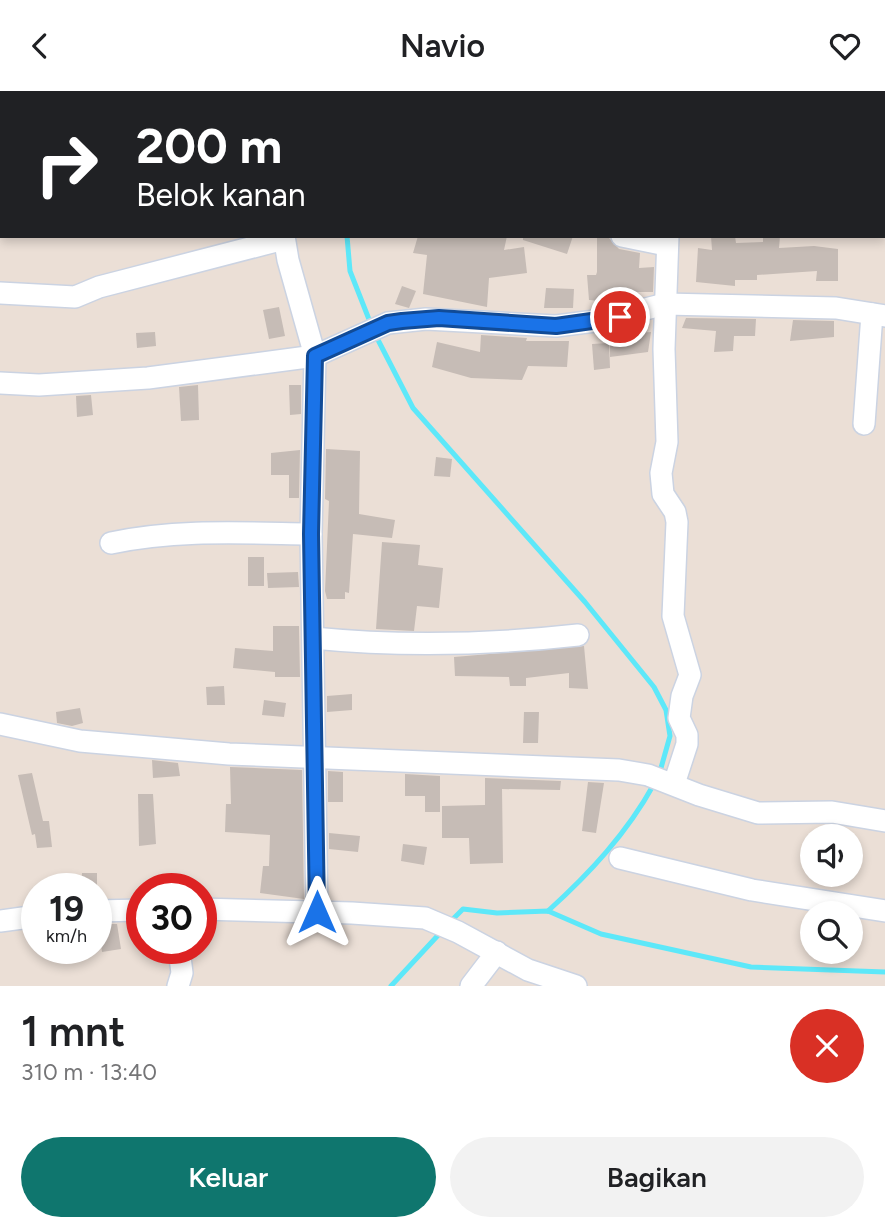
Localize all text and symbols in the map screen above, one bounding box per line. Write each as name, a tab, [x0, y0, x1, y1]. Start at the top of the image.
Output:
icon: back	[21, 27, 59, 65]
text: Navio	[400, 27, 485, 65]
icon: heart	[826, 27, 864, 65]
text: 200 m	[136, 116, 282, 175]
icon: right	[21, 119, 112, 210]
text: Belok kanan	[136, 176, 306, 214]
pin	[590, 287, 650, 347]
icon: arrive	[601, 298, 639, 336]
map controls	[800, 824, 863, 964]
button: sound	[800, 824, 863, 887]
speed limit sign: 30	[126, 873, 217, 964]
position arrow	[280, 875, 354, 949]
text: 19	[49, 888, 84, 930]
button: search	[800, 901, 863, 964]
text: km/h	[46, 925, 87, 947]
text: 1 mnt	[21, 1006, 125, 1057]
button: close	[790, 1009, 864, 1083]
text: 310 m · 13:40	[21, 1058, 157, 1086]
button: Keluar	[21, 1137, 436, 1217]
button: Bagikan	[450, 1137, 864, 1217]

